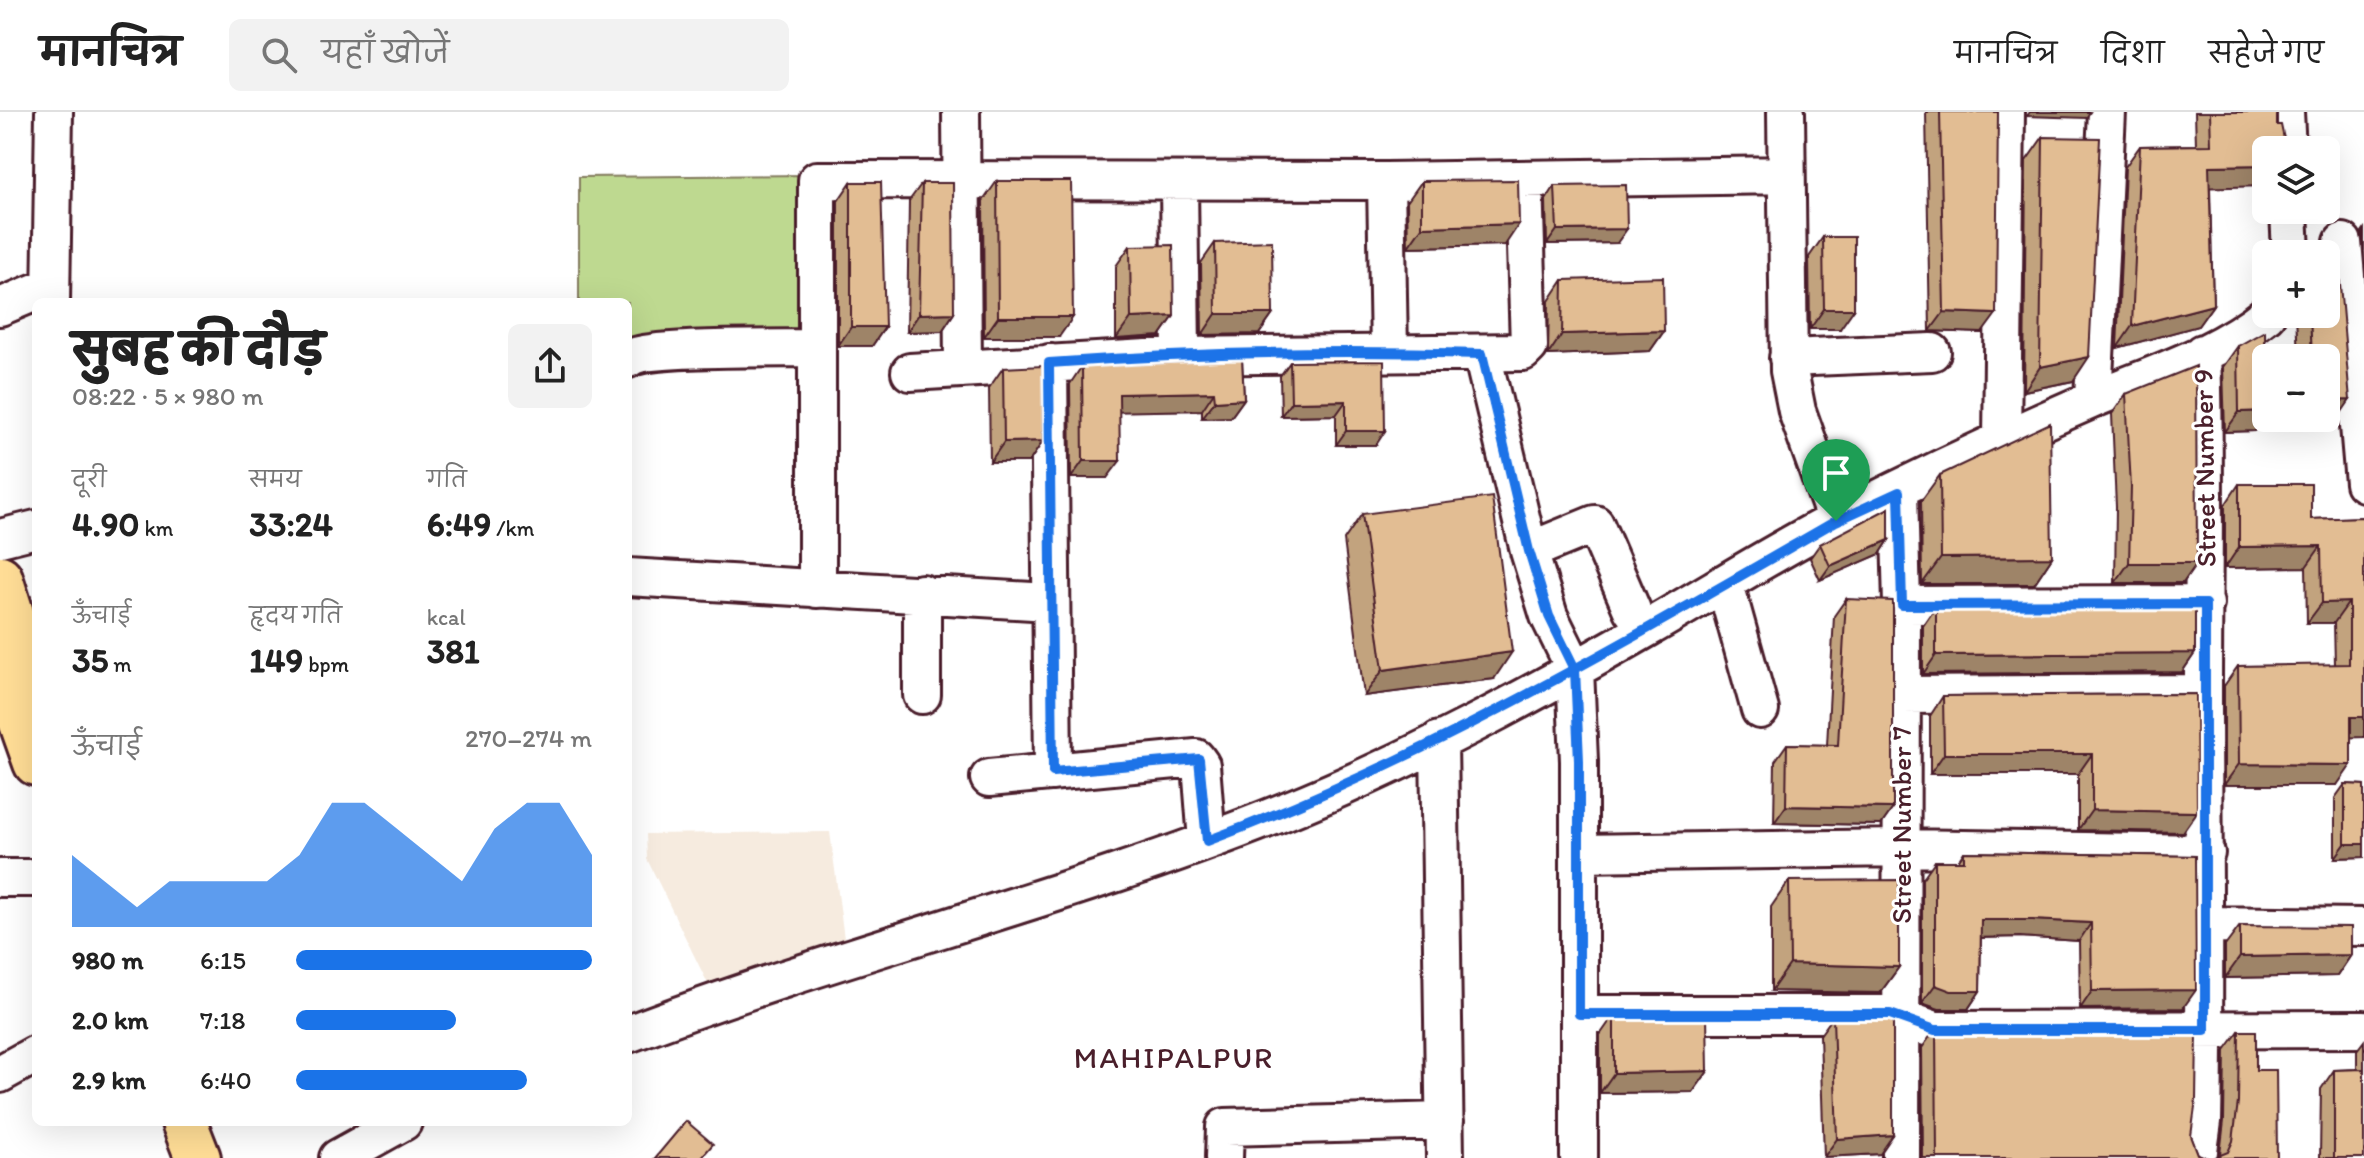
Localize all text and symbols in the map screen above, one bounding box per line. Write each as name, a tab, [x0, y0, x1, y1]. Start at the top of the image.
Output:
search box	[229, 19, 789, 91]
text: मानचित्र	[40, 29, 181, 75]
icon: search	[257, 33, 301, 77]
text: यहाँ खोजें	[321, 34, 449, 71]
text: मानचित्र	[1954, 36, 2057, 70]
text: दिशा	[2101, 36, 2165, 70]
text: सहेजे गए	[2209, 36, 2324, 70]
map controls	[2252, 136, 2340, 432]
button: layers	[2252, 136, 2340, 224]
button: +	[2252, 240, 2340, 328]
text: सुबह की दौड़	[72, 323, 324, 376]
button: share	[508, 324, 592, 408]
button: −	[2252, 344, 2340, 432]
street label: Street Number 9	[2185, 369, 2223, 567]
text: 08:22 · 5 × 980 m	[72, 380, 264, 412]
pin	[1802, 439, 1870, 521]
icon: arrive	[1814, 451, 1858, 495]
text: दूरी	[72, 466, 107, 493]
text: समय	[249, 466, 302, 493]
text: गति	[427, 466, 467, 493]
text: 4.90	[72, 504, 140, 545]
text: 33:24	[249, 504, 333, 545]
text: 6:49	[427, 504, 491, 545]
text: km	[140, 515, 174, 542]
text: /km	[491, 515, 535, 542]
text: ऊँचाई	[72, 602, 131, 629]
text: हृदय गति	[249, 602, 342, 629]
text: kcal	[427, 604, 466, 631]
text: 381	[427, 631, 480, 672]
text: 35	[72, 640, 108, 681]
text: 149	[249, 640, 303, 681]
text: m	[108, 651, 132, 678]
text: bpm	[303, 651, 349, 678]
text: 270–274 m	[465, 722, 592, 754]
street label: Street Number 7	[1884, 726, 1918, 924]
text: ऊँचाई	[72, 730, 142, 762]
text: 980 m	[72, 944, 144, 976]
text: 6:15	[200, 944, 246, 976]
text: 2.0 km	[72, 1004, 148, 1036]
text: 7:18	[200, 1004, 246, 1036]
district label: MAHIPALPUR	[1074, 1039, 1274, 1076]
text: 2.9 km	[72, 1064, 146, 1096]
text: 6:40	[200, 1064, 252, 1096]

